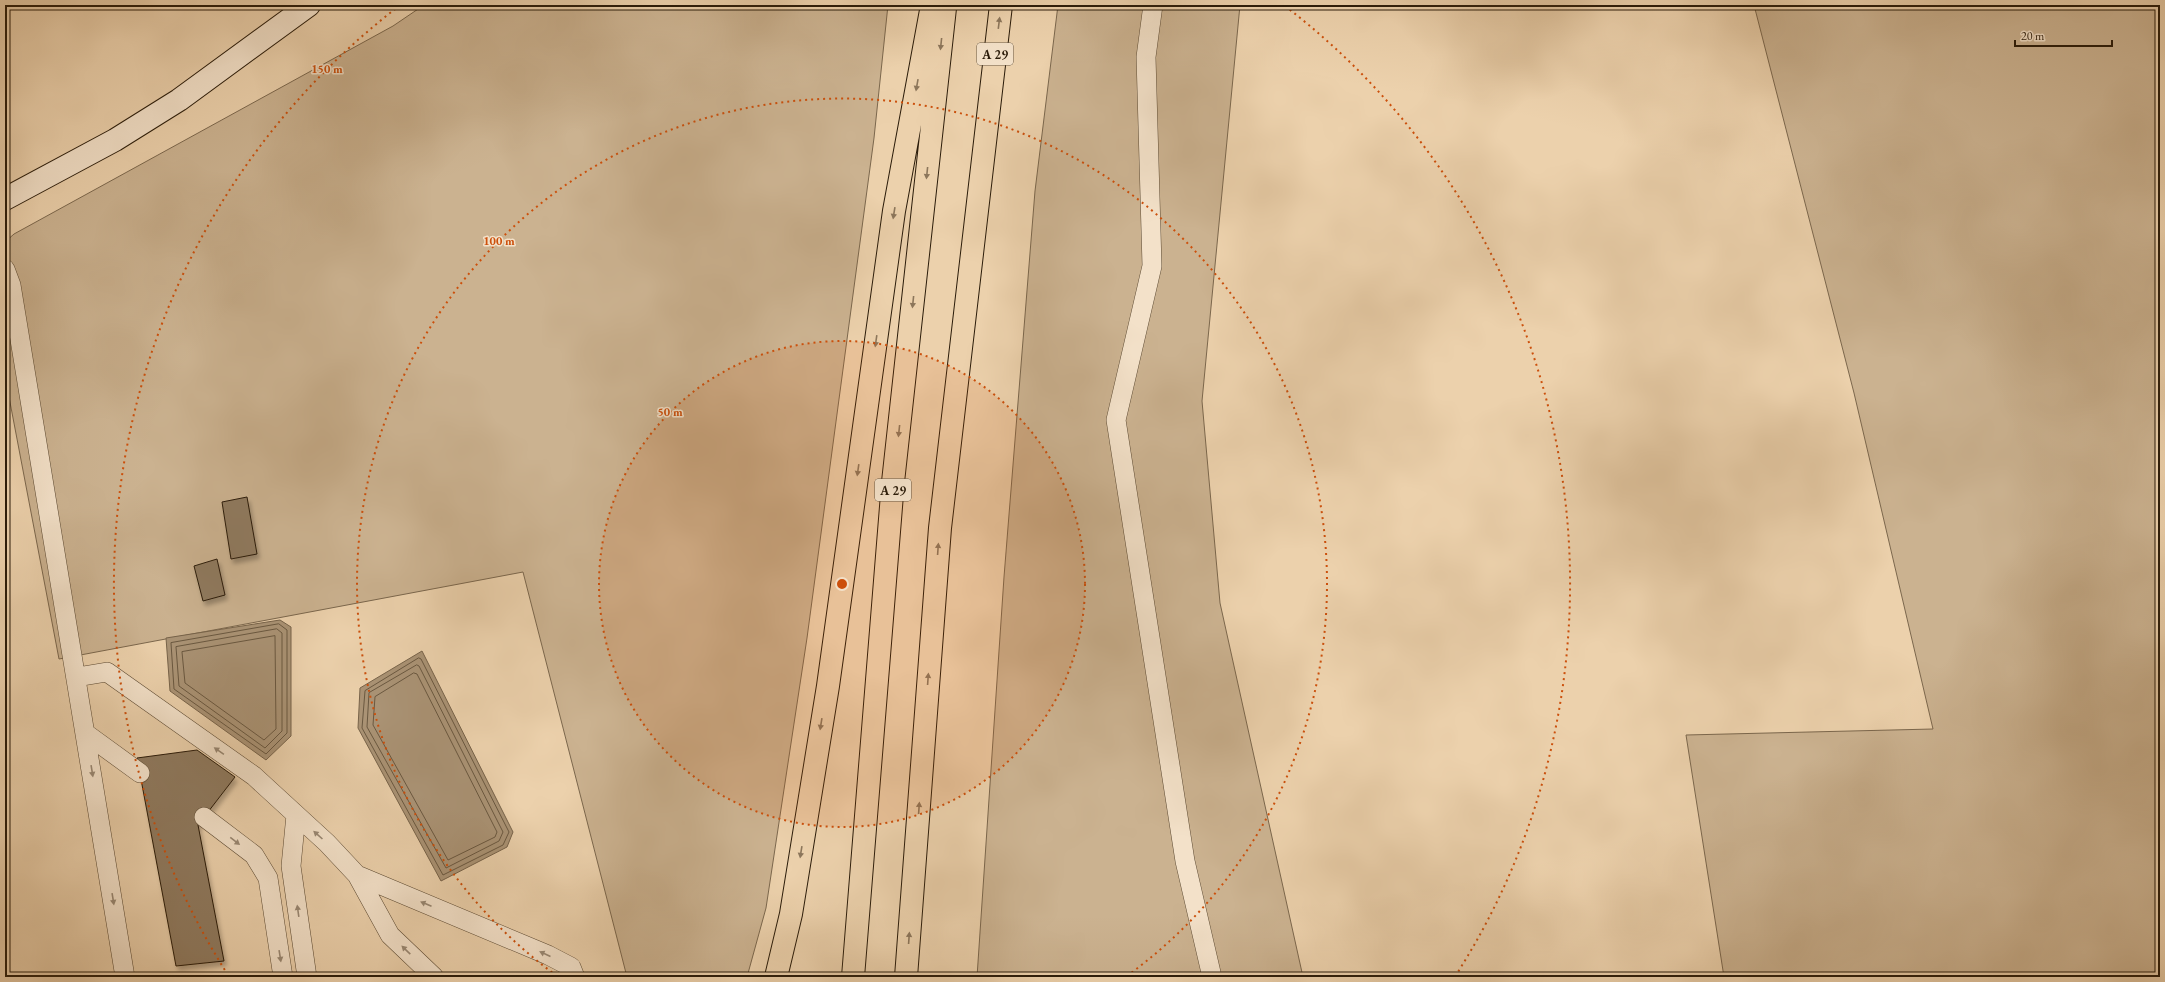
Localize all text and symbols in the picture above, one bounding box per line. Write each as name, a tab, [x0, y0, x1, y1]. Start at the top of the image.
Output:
one-way arrow	[996, 17, 1002, 29]
scale bar	[2015, 22, 2112, 48]
text: 20 m	[2021, 28, 2045, 44]
one-way arrow	[938, 38, 944, 50]
road number: A 29	[977, 43, 1013, 65]
text: 150 m	[311, 61, 343, 77]
one-way arrow	[914, 79, 920, 91]
one-way arrow	[924, 167, 930, 179]
one-way arrow	[891, 207, 897, 219]
text: 100 m	[483, 233, 515, 249]
one-way arrow	[910, 296, 916, 308]
one-way arrow	[873, 335, 879, 347]
text: 50 m	[657, 404, 683, 420]
one-way arrow	[896, 425, 902, 438]
one-way arrow	[855, 464, 861, 476]
road number: A 29	[875, 479, 911, 501]
one-way arrow	[934, 543, 941, 555]
centre of rings	[835, 577, 849, 591]
one-way arrow	[925, 673, 932, 685]
one-way arrow	[818, 718, 824, 730]
one-way arrow	[214, 747, 225, 755]
one-way arrow	[89, 765, 95, 777]
one-way arrow	[915, 802, 922, 814]
one-way arrow	[314, 831, 323, 840]
one-way arrow	[230, 836, 240, 844]
one-way arrow	[798, 846, 804, 858]
one-way arrow	[110, 893, 116, 905]
one-way arrow	[419, 900, 431, 906]
one-way arrow	[295, 905, 301, 917]
one-way arrow	[905, 932, 912, 944]
one-way arrow	[401, 945, 411, 955]
one-way arrow	[277, 950, 283, 963]
one-way arrow	[539, 951, 551, 957]

